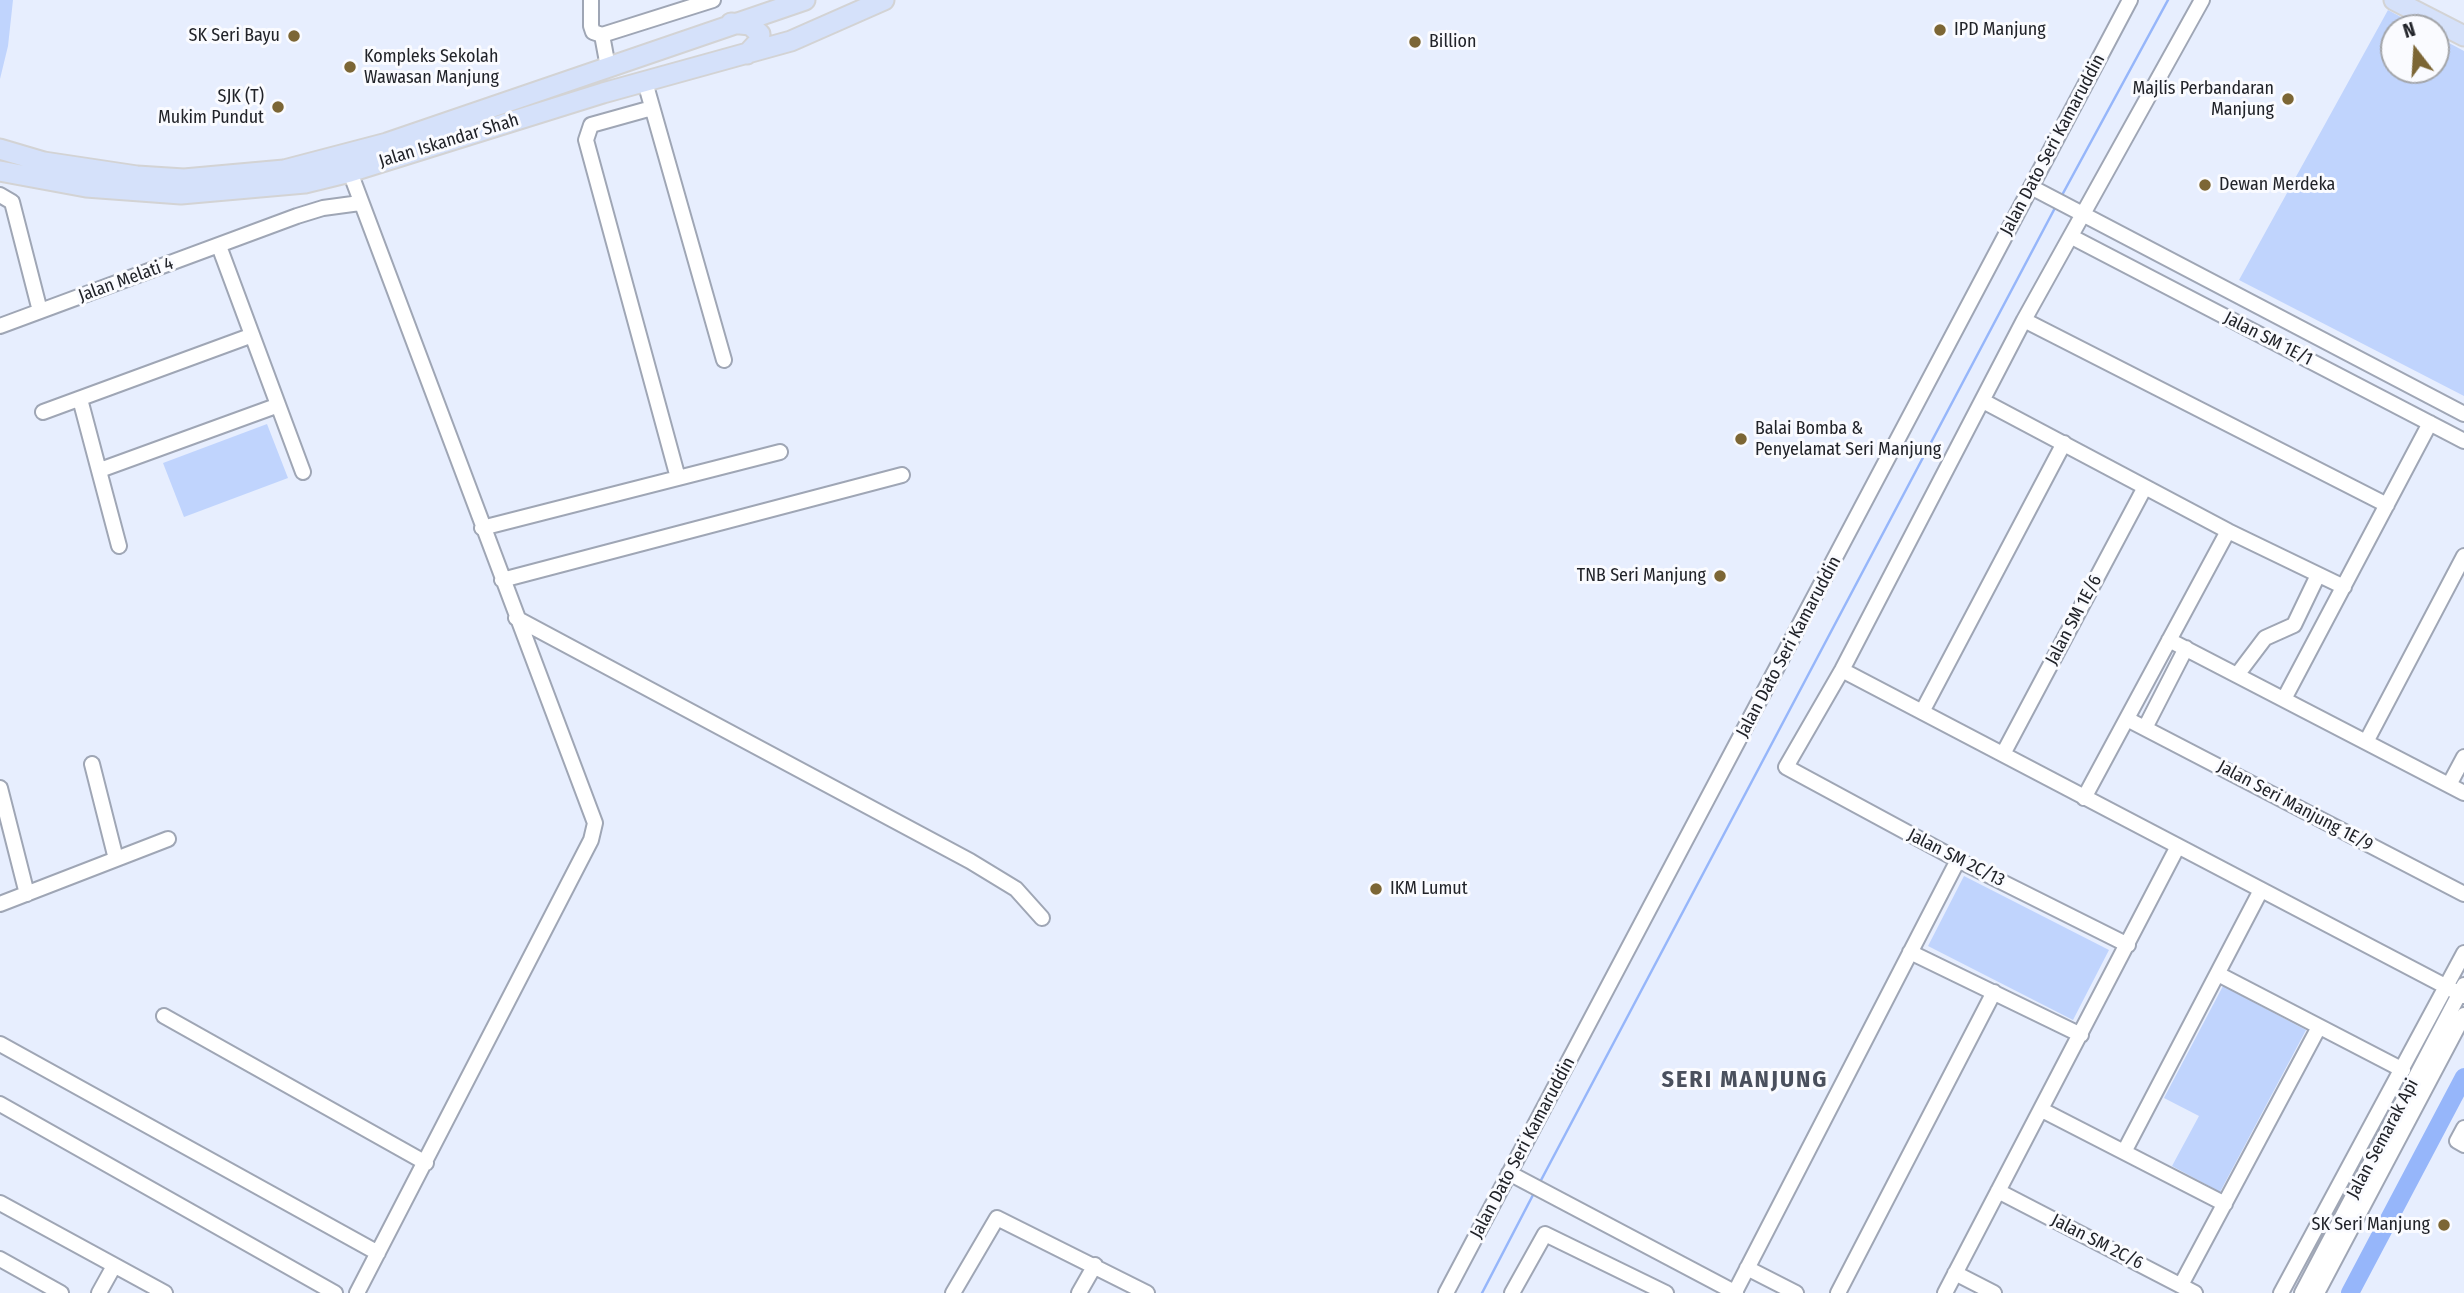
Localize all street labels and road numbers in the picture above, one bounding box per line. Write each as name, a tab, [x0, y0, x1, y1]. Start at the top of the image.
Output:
street label: Jalan Dato Seri Kamaruddin	[1996, 51, 2110, 239]
street label: Jalan Iskandar Shah	[376, 109, 522, 173]
street label: Jalan Melati 4	[76, 253, 176, 307]
street label: Jalan SM 1E/1	[2220, 308, 2316, 370]
street label: Jalan Dato Seri Kamaruddin	[1732, 553, 1846, 741]
street label: Jalan SM 1E/6	[2041, 571, 2107, 669]
street label: Jalan Seri Manjung 1E/9	[2214, 756, 2376, 856]
street label: Jalan SM 2C/13	[1904, 824, 2008, 892]
street label: Jalan Dato Seri Kamaruddin	[1466, 1054, 1580, 1242]
street label: Jalan Semarak Api	[2342, 1076, 2424, 1202]
street label: Jalan SM 2C/6	[2047, 1210, 2147, 1274]

